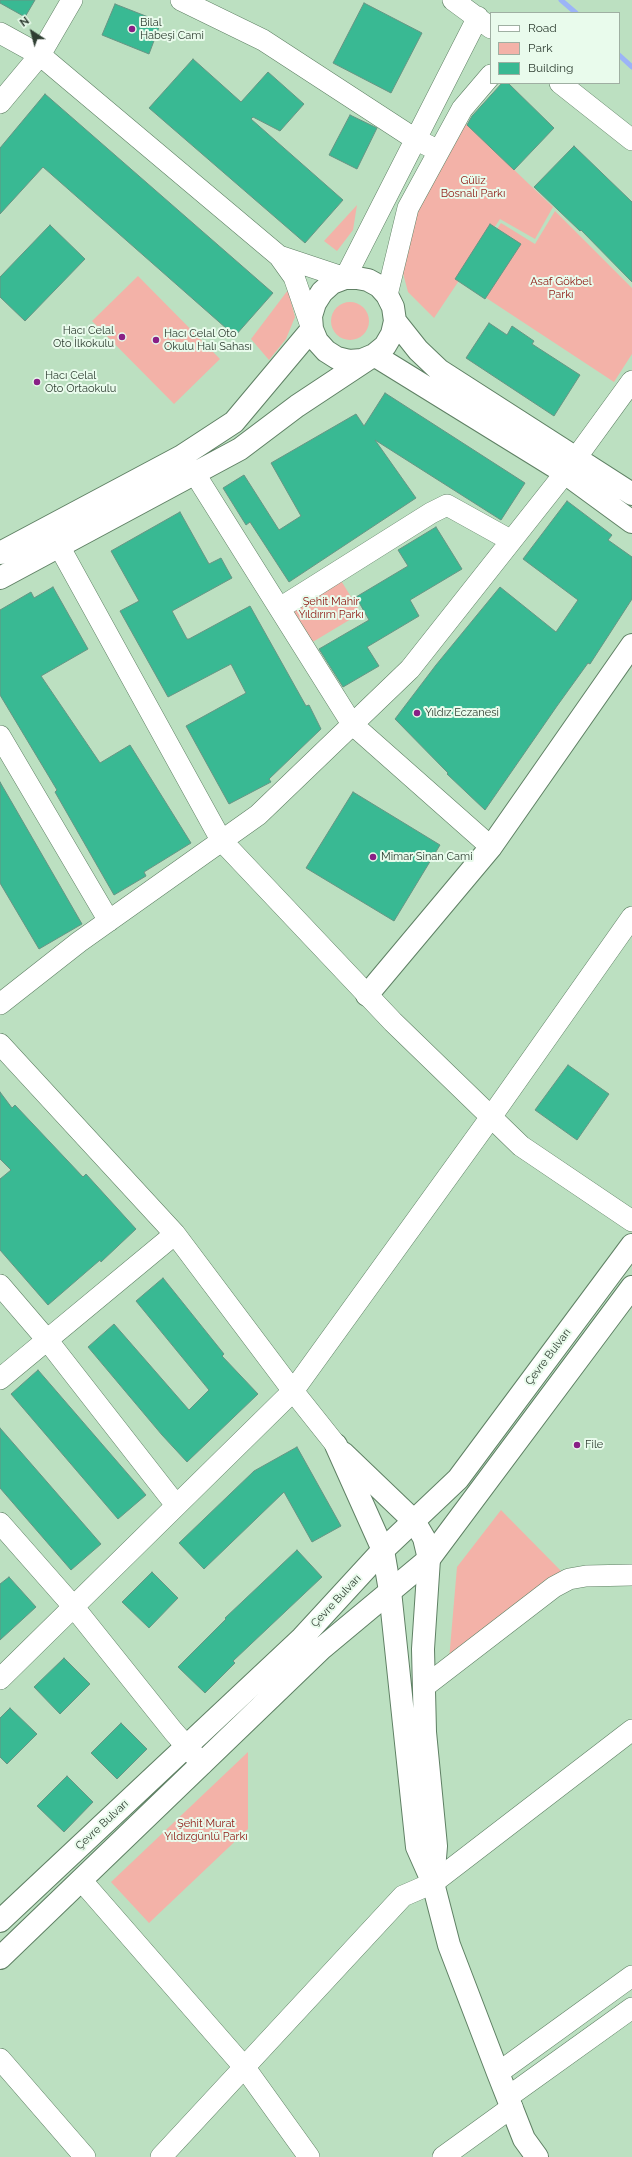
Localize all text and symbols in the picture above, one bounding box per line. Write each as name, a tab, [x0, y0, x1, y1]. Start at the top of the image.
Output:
north arrow	[12, 12, 52, 52]
legend	[490, 12, 620, 84]
text: N	[17, 14, 32, 30]
place label: Bilal Habeşi Cami	[140, 16, 204, 42]
text: Road	[528, 21, 557, 35]
marker: Bilal Habeşi Cami	[127, 24, 137, 34]
text: Park	[528, 41, 553, 55]
text: Building	[528, 61, 574, 75]
park label: Güliz Bosnalı Parkı	[441, 174, 505, 200]
park label: Asaf Gökbel Parkı	[530, 275, 592, 301]
place label: Hacı Celal Oto İlkokulu	[53, 324, 114, 350]
place label: Hacı Celal Oto Okulu Halı Sahası	[164, 327, 252, 353]
marker: Hacı Celal Oto İlkokulu	[117, 332, 127, 342]
marker: Hacı Celal Oto Okulu Halı Sahası	[151, 335, 161, 345]
place label: Hacı Celal Oto Ortaokulu	[45, 369, 116, 395]
marker: Hacı Celal Oto Ortaokulu	[32, 377, 42, 387]
park label: Şehit Mahir Yıldırım Parkı	[298, 595, 364, 621]
place label: Yıldız Eczanesi	[425, 706, 499, 720]
marker: Yıldız Eczanesi	[412, 708, 422, 718]
place label: Mimar Sinan Cami	[381, 850, 473, 864]
marker: Mimar Sinan Cami	[368, 852, 378, 862]
street label: Çevre Bulvarı	[522, 1326, 574, 1388]
place label: File	[585, 1438, 603, 1452]
marker: File	[572, 1440, 582, 1450]
street label: Çevre Bulvarı	[308, 1572, 364, 1630]
street label: Çevre Bulvarı	[73, 1797, 131, 1853]
park label: Şehit Murat Yıldızgünlü Parkı	[164, 1817, 248, 1843]

